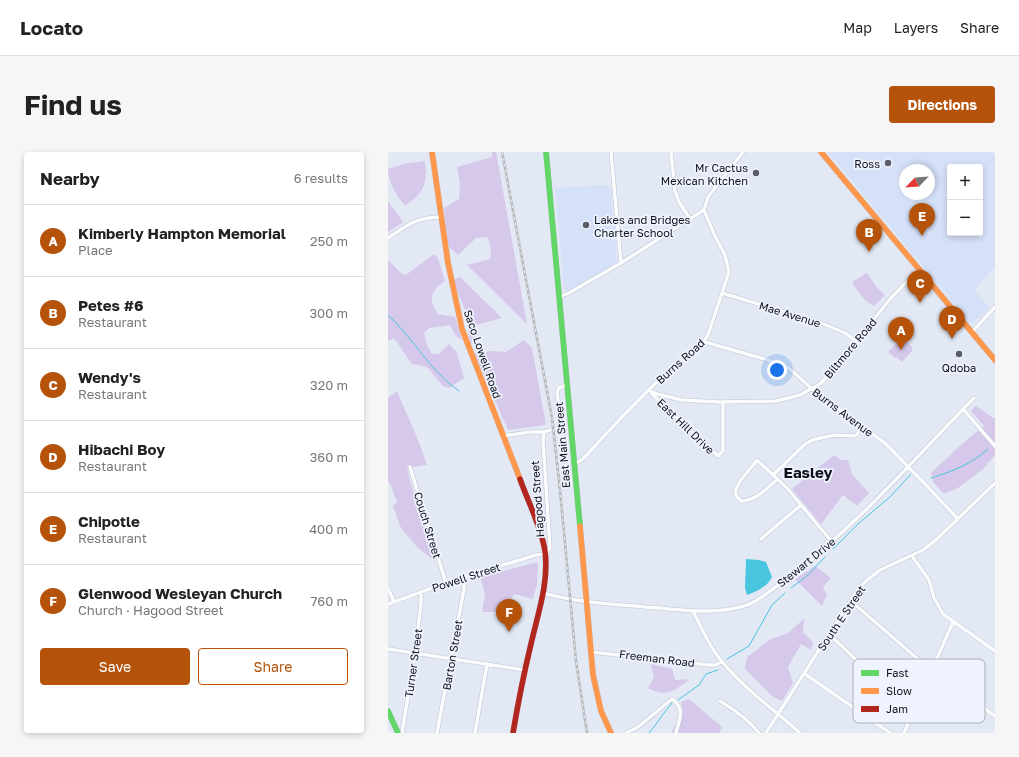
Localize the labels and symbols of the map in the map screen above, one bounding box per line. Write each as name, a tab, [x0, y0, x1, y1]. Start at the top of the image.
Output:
place label: Ross	[854, 157, 880, 170]
marker: Ross	[883, 158, 893, 168]
place label: Mr Cactus Mexican Kitchen	[661, 161, 748, 187]
north arrow	[899, 164, 935, 200]
marker: Mr Cactus Mexican Kitchen	[751, 168, 761, 178]
pin: E	[909, 203, 935, 236]
place label: Lakes and Bridges Charter School	[594, 213, 691, 239]
pin: B	[856, 219, 882, 252]
marker: Lakes and Bridges Charter School	[581, 220, 591, 230]
pin: C	[907, 270, 933, 303]
street label: Mae Avenue	[758, 298, 822, 330]
pin: D	[939, 306, 965, 339]
street label: Saco Lowell Road	[462, 308, 504, 400]
street label: Biltmore Road	[821, 315, 879, 381]
pin: A	[888, 317, 914, 350]
street label: Burns Road	[653, 336, 707, 386]
marker: Qdoba	[954, 349, 964, 359]
your location	[767, 360, 787, 380]
place label: Qdoba	[942, 361, 976, 374]
street label: Burns Avenue	[810, 385, 876, 439]
street label: East Hill Drive	[655, 396, 717, 456]
street label: East Main Street	[552, 401, 572, 489]
street label: Hagood Street	[528, 460, 546, 538]
district label: Easley	[784, 463, 832, 481]
street label: Couch Street	[412, 490, 444, 560]
street label: Stewart Drive	[774, 535, 838, 589]
street label: Powell Street	[430, 560, 502, 594]
street label: South E Street	[814, 583, 868, 653]
pin: F	[496, 599, 522, 632]
street label: Barton Street	[439, 619, 465, 691]
street label: Turner Street	[402, 628, 424, 698]
street label: Freeman Road	[619, 647, 695, 669]
legend	[853, 659, 985, 723]
text: Fast	[886, 666, 909, 679]
text: Slow	[886, 684, 912, 697]
text: Jam	[886, 702, 908, 715]

